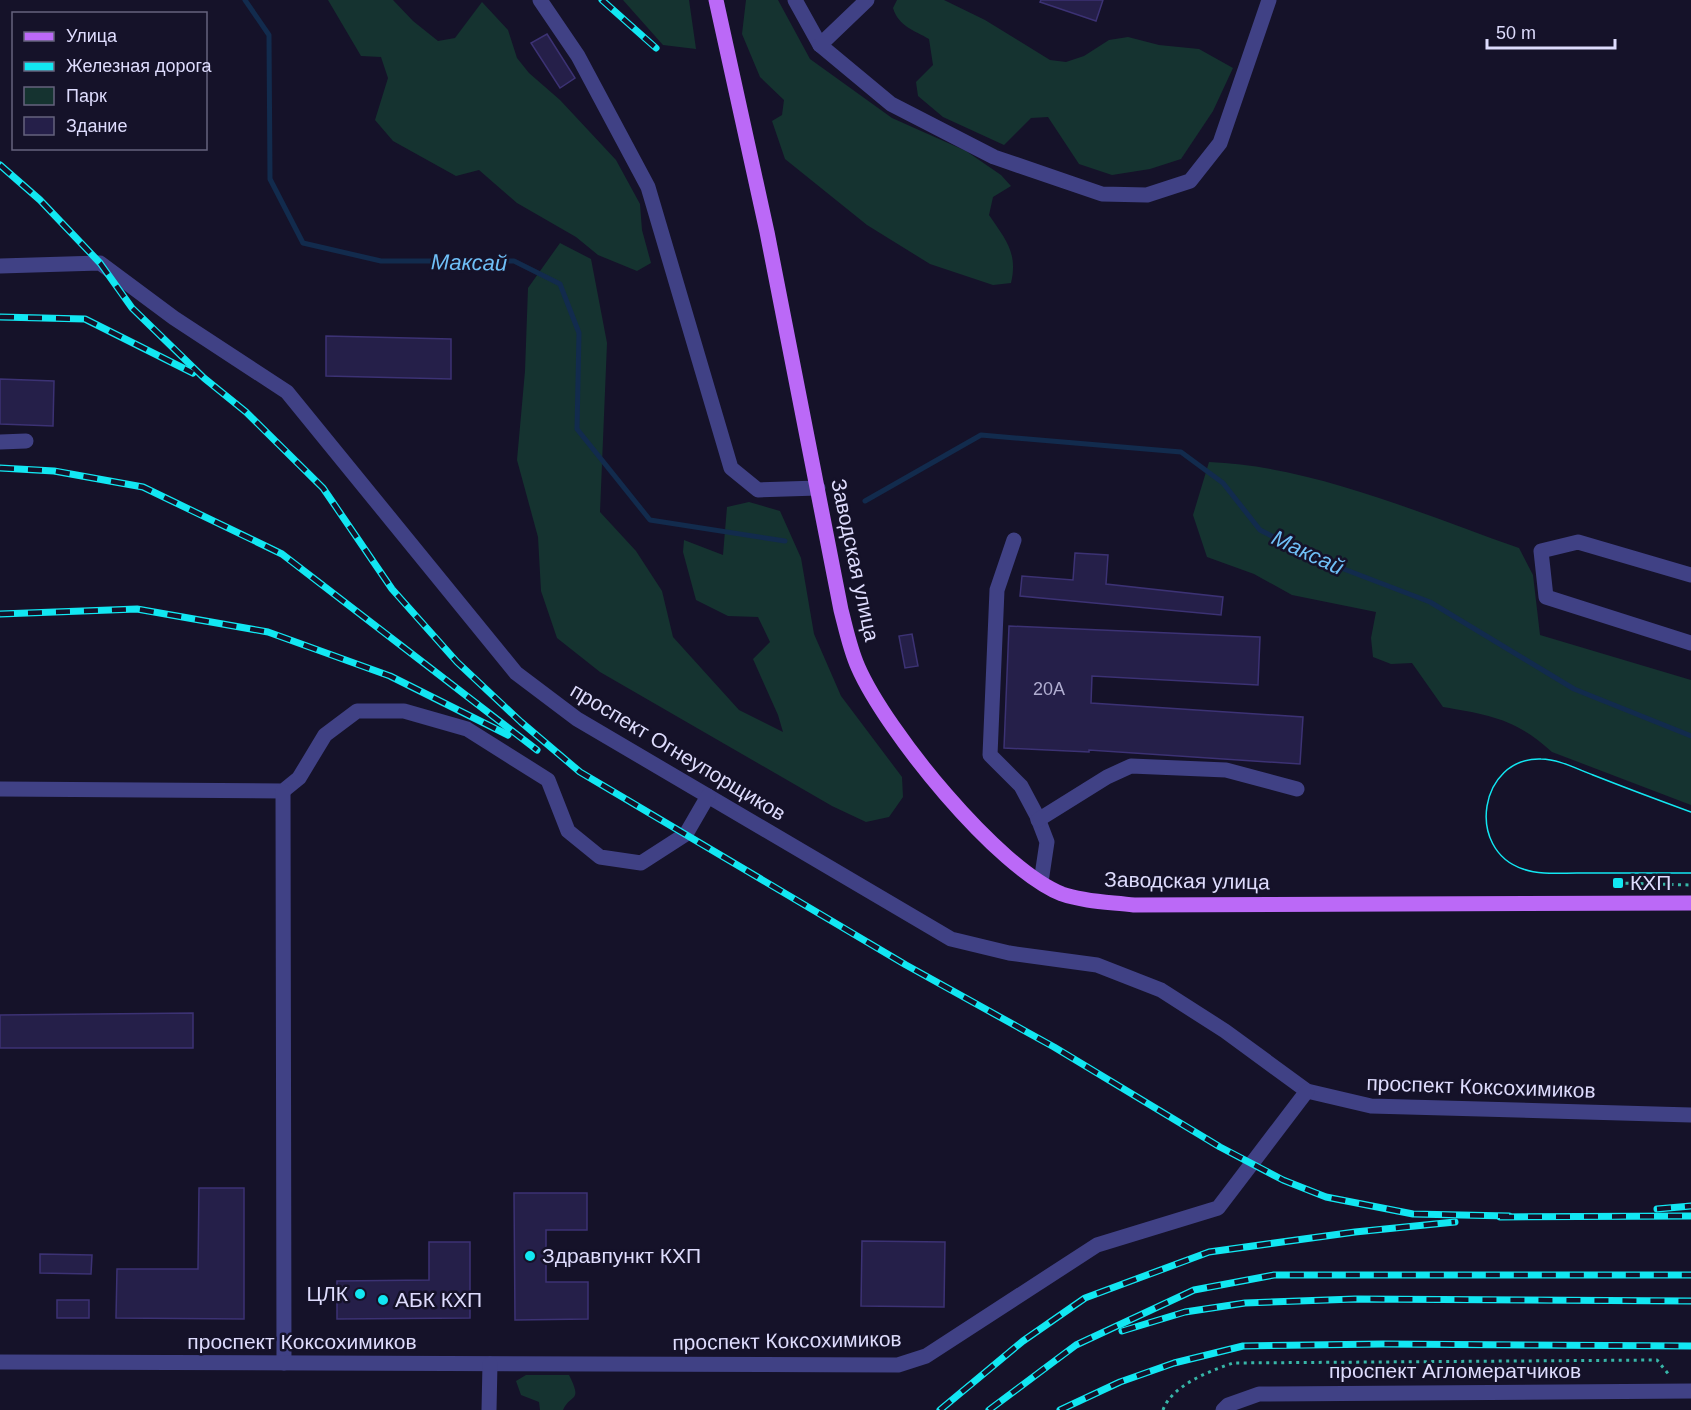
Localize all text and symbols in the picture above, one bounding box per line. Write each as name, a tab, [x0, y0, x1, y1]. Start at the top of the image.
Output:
legend	[12, 12, 207, 150]
scale bar	[1487, 12, 1614, 50]
text: 50 m	[1496, 23, 1536, 43]
text: Улица	[66, 26, 118, 46]
text: Железная дорога	[66, 56, 213, 76]
text: Парк	[66, 86, 107, 106]
text: Здание	[66, 116, 127, 136]
water label: Максай	[431, 249, 507, 276]
street label: Заводская улица	[827, 477, 884, 644]
water label: Максай	[1268, 525, 1348, 580]
street label: проспект Огнеупорщиков	[567, 678, 790, 825]
house number: 20А	[1033, 679, 1065, 699]
street label: Заводская улица	[1104, 868, 1270, 893]
place label: КХП	[1630, 871, 1671, 894]
marker: КХП	[1611, 876, 1625, 890]
street label: проспект Коксохимиков	[1366, 1071, 1596, 1102]
place label: Здравпункт КХП	[542, 1244, 701, 1267]
marker: Здравпункт КХП	[523, 1249, 537, 1263]
place label: ЦЛК	[306, 1282, 349, 1305]
marker: ЦЛК	[353, 1287, 367, 1301]
place label: АБК КХП	[395, 1288, 482, 1311]
marker: АБК КХП	[376, 1293, 390, 1307]
street label: проспект Коксохимиков	[672, 1327, 902, 1354]
street label: проспект Коксохимиков	[187, 1330, 417, 1353]
street label: проспект Агломератчиков	[1329, 1359, 1581, 1382]

